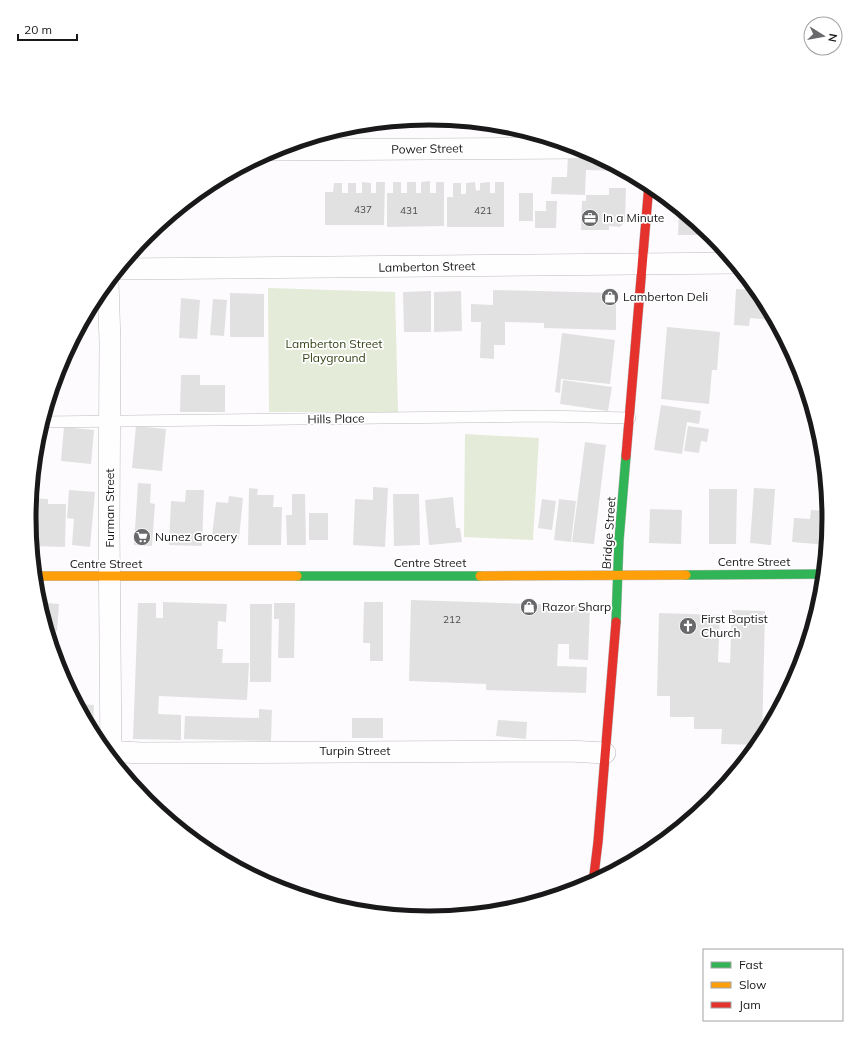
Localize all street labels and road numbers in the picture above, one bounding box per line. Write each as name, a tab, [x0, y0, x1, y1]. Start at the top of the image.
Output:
street label: Power Street	[391, 140, 463, 157]
street label: Lamberton Street	[378, 258, 476, 275]
street label: Hills Place	[307, 411, 365, 426]
street label: Furman Street	[102, 469, 117, 547]
street label: Bridge Street	[598, 496, 619, 570]
street label: Centre Street	[718, 554, 790, 569]
street label: Centre Street	[394, 555, 466, 570]
street label: Centre Street	[70, 556, 142, 571]
street label: Turpin Street	[319, 743, 391, 758]

